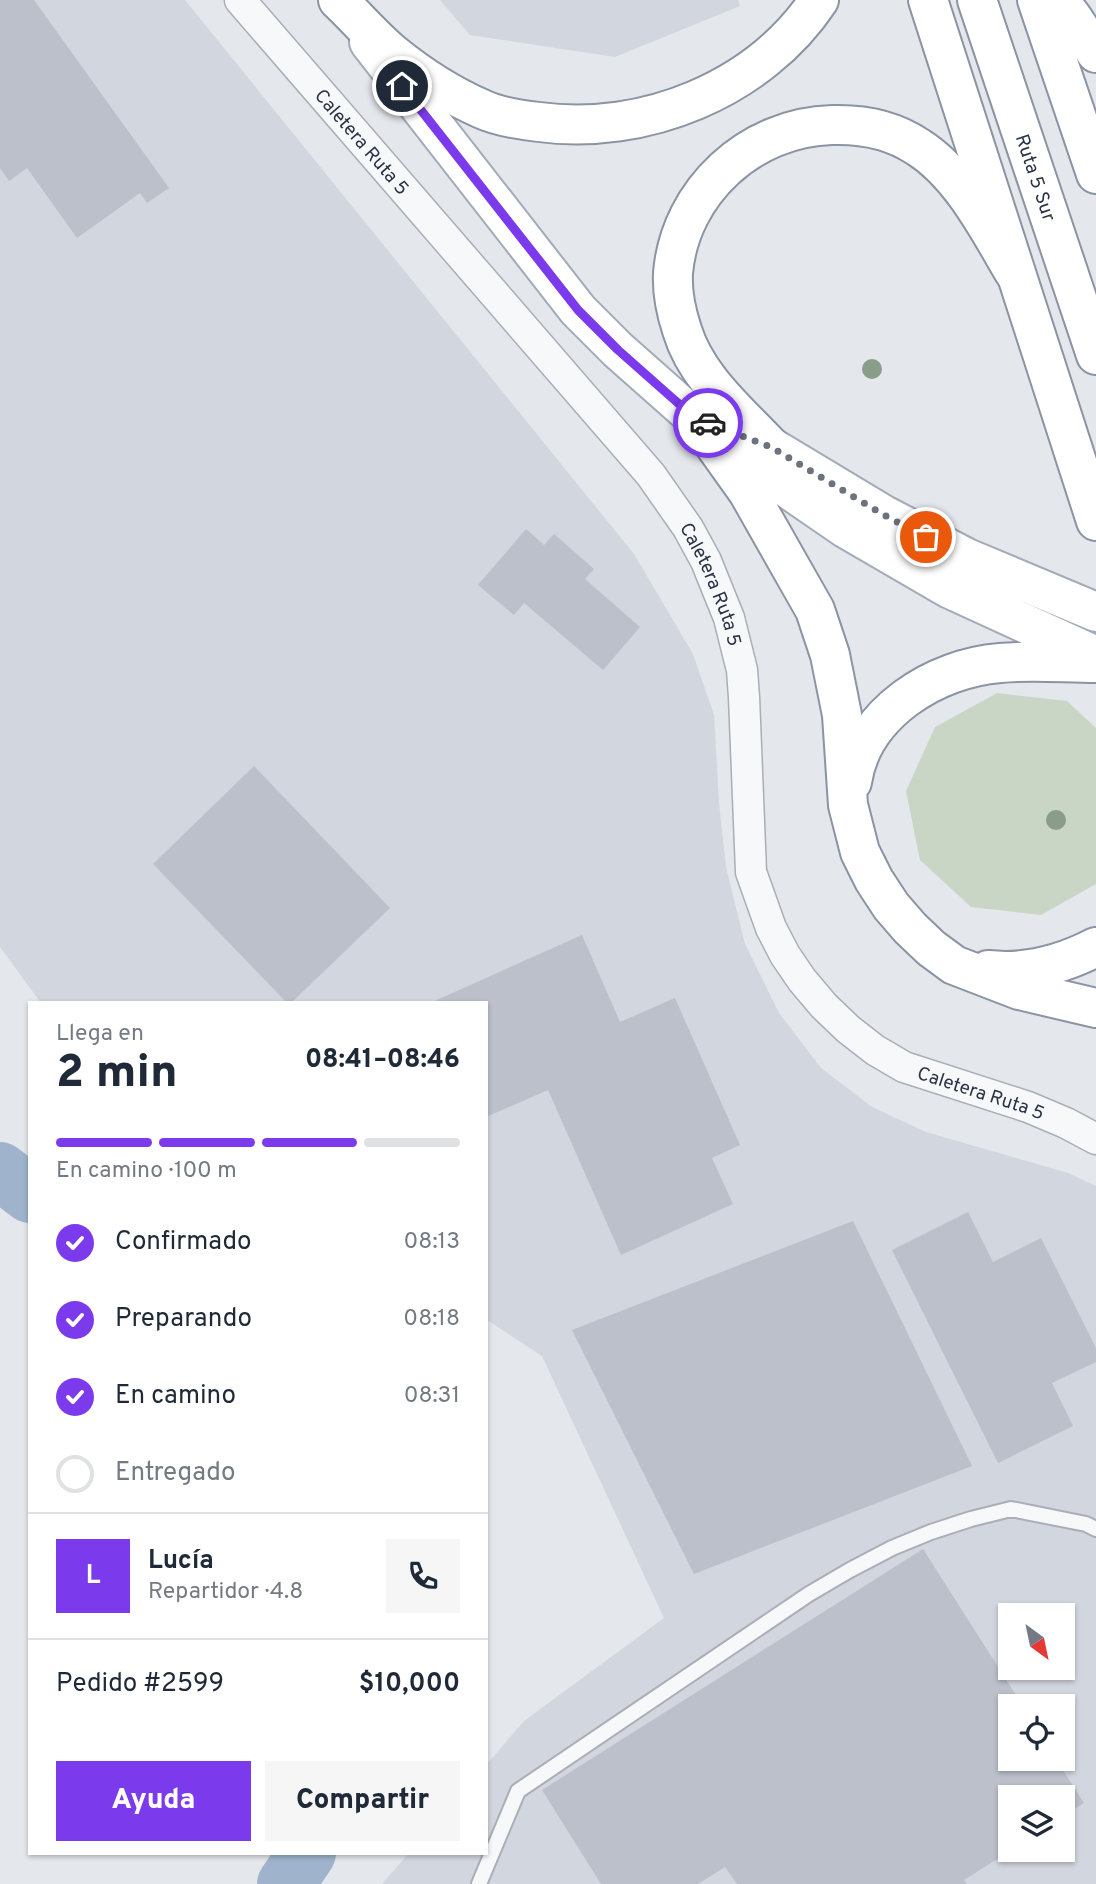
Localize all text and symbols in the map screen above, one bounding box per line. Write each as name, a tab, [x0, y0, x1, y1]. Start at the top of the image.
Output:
pin	[372, 56, 432, 116]
icon: home	[383, 67, 421, 105]
street label: Caletera Ruta 5	[308, 85, 413, 201]
street label: Ruta 5 Sur	[1009, 131, 1060, 225]
courier	[673, 388, 743, 458]
icon: car	[689, 404, 727, 442]
pin	[896, 507, 956, 567]
icon: bag	[907, 518, 945, 556]
street label: Caletera Ruta 5	[673, 519, 746, 649]
text: Llega en	[56, 1020, 144, 1049]
text: 08:41–08:46	[305, 1044, 460, 1077]
text: 2 min	[56, 1045, 178, 1104]
street label: Caletera Ruta 5	[914, 1062, 1048, 1127]
text: En camino · 100 m	[56, 1157, 237, 1186]
icon: check	[56, 1224, 94, 1262]
text: Confirmado	[115, 1226, 252, 1259]
text: 08:13	[404, 1228, 460, 1257]
icon: check	[56, 1301, 94, 1339]
text: Preparando	[115, 1303, 252, 1336]
text: 08:18	[403, 1305, 460, 1334]
icon: check	[56, 1378, 94, 1416]
text: En camino	[115, 1380, 236, 1413]
text: 08:31	[404, 1382, 460, 1411]
text: Entregado	[115, 1457, 235, 1490]
button: phone	[386, 1539, 460, 1613]
text: Lucía	[148, 1545, 214, 1578]
text: L	[86, 1560, 100, 1593]
text: Repartidor · 4.8	[148, 1578, 303, 1607]
north arrow	[998, 1603, 1074, 1680]
map controls	[998, 1603, 1075, 1862]
text: Pedido #2599	[56, 1668, 224, 1701]
text: $10,000	[359, 1668, 460, 1701]
button: locate	[998, 1694, 1075, 1771]
button: Ayuda	[56, 1761, 251, 1841]
button: Compartir	[265, 1761, 460, 1841]
button: layers	[998, 1785, 1075, 1862]

